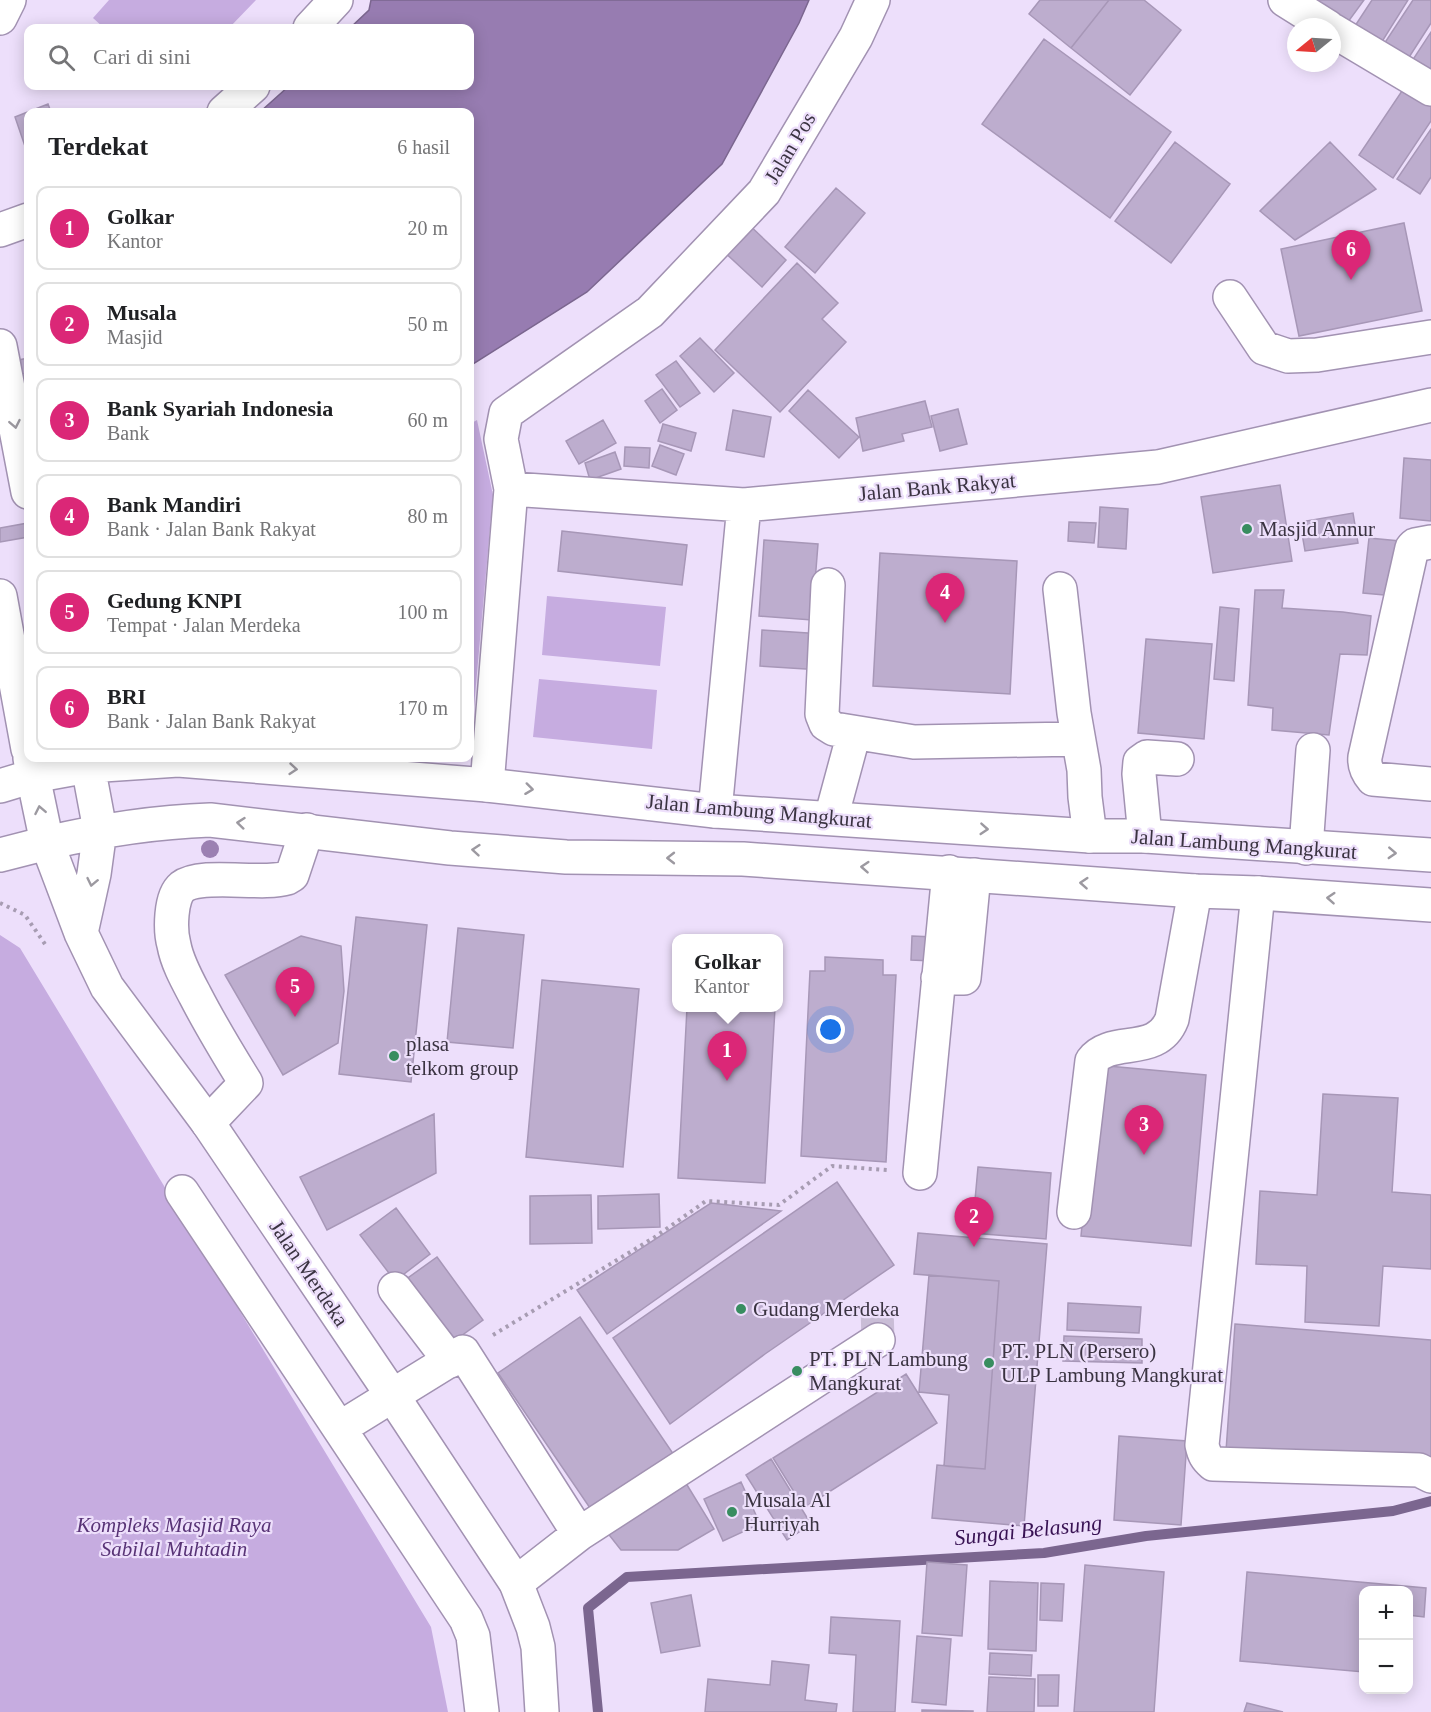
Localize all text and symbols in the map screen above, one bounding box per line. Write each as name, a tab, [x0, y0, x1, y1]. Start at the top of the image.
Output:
north arrow	[1287, 18, 1341, 72]
search box	[24, 24, 474, 90]
icon: search	[45, 41, 78, 74]
text: Cari di sini	[93, 44, 191, 69]
street label: Jalan Pos	[759, 108, 821, 188]
text: Terdekat	[48, 132, 148, 161]
text: 6 hasil	[397, 136, 450, 158]
text: Golkar	[107, 204, 174, 229]
text: 1	[65, 217, 75, 239]
text: 20 m	[407, 217, 448, 239]
text: Kantor	[107, 230, 163, 252]
pin: 6	[1332, 230, 1370, 280]
text: Musala	[107, 300, 177, 325]
text: 2	[65, 313, 75, 335]
text: 50 m	[407, 313, 448, 335]
text: Masjid	[107, 326, 163, 348]
text: Bank Syariah Indonesia	[107, 396, 333, 421]
text: 3	[65, 409, 75, 431]
text: 60 m	[407, 409, 448, 431]
one-way arrow	[8, 419, 21, 429]
text: Bank	[107, 422, 149, 444]
street label: Jalan Bank Rakyat	[858, 468, 1017, 506]
text: Bank Mandiri	[107, 492, 241, 517]
text: 4	[65, 505, 75, 527]
text: 80 m	[407, 505, 448, 527]
place label: Masjid Annur	[1259, 517, 1375, 541]
text: Bank · Jalan Bank Rakyat	[107, 518, 316, 540]
marker: Masjid Annur	[1240, 522, 1254, 536]
pin: 4	[926, 574, 964, 623]
text: Gedung KNPI	[107, 588, 242, 613]
text: 5	[65, 601, 75, 623]
text: 100 m	[397, 601, 448, 623]
text: Tempat · Jalan Merdeka	[107, 614, 301, 636]
text: BRI	[107, 684, 146, 709]
text: 6	[65, 697, 75, 719]
text: 170 m	[397, 697, 448, 719]
text: Bank · Jalan Bank Rakyat	[107, 710, 316, 732]
one-way arrow	[288, 762, 297, 775]
one-way arrow	[524, 782, 533, 795]
street label: Jalan Lambung Mangkurat	[645, 789, 873, 833]
one-way arrow	[34, 805, 47, 815]
one-way arrow	[236, 817, 245, 830]
one-way arrow	[979, 822, 988, 835]
street label: Jalan Lambung Mangkurat	[1130, 824, 1358, 864]
one-way arrow	[472, 844, 481, 857]
one-way arrow	[1388, 846, 1397, 859]
one-way arrow	[666, 852, 675, 864]
one-way arrow	[861, 861, 870, 874]
one-way arrow	[1079, 876, 1088, 889]
one-way arrow	[86, 877, 99, 887]
one-way arrow	[1326, 892, 1335, 905]
popup	[672, 934, 783, 1012]
text: Golkar	[694, 949, 761, 974]
pin: 5	[276, 968, 314, 1017]
text: Kantor	[694, 975, 749, 997]
your location	[816, 1015, 845, 1044]
place label: plasa telkom group	[406, 1032, 519, 1080]
pin: 1	[708, 1032, 746, 1081]
marker: plasa telkom group	[387, 1049, 401, 1063]
pin: 3	[1124, 1106, 1164, 1155]
pin: 2	[954, 1198, 994, 1247]
street label: Jalan Merdeka	[265, 1215, 354, 1331]
place label: Gudang Merdeka	[753, 1297, 900, 1321]
marker: Gudang Merdeka	[734, 1302, 748, 1316]
place label: PT. PLN (Persero) ULP Lambung Mangkurat	[1001, 1339, 1223, 1387]
place label: PT. PLN Lambung Mangkurat	[809, 1347, 968, 1395]
marker: PT. PLN (Persero) ULP Lambung Mangkurat	[982, 1356, 996, 1370]
marker: PT. PLN Lambung Mangkurat	[790, 1364, 804, 1378]
place label: Musala Al Hurriyah	[744, 1488, 831, 1536]
marker: Musala Al Hurriyah	[725, 1505, 739, 1519]
water label: Sungai Belasung	[953, 1510, 1103, 1550]
park label: Kompleks Masjid Raya Sabilal Muhtadin	[76, 1513, 271, 1561]
map controls	[1359, 1586, 1413, 1694]
button: +	[1359, 1586, 1413, 1640]
button: −	[1359, 1640, 1413, 1694]

